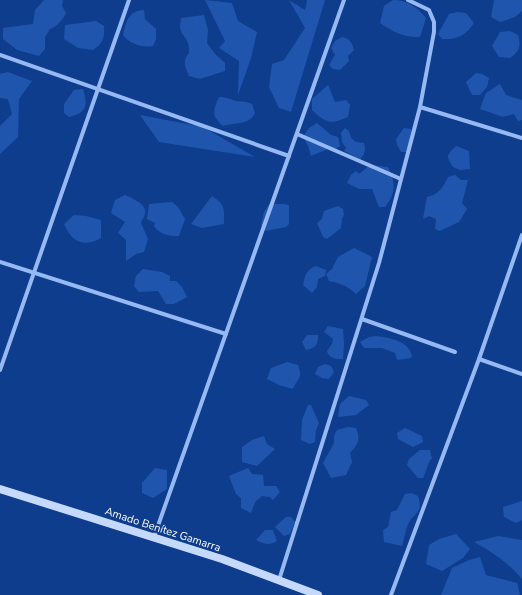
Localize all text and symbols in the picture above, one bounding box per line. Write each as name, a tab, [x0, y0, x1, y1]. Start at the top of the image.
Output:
street label: Amado Benítez Gamarra	[103, 504, 223, 555]

